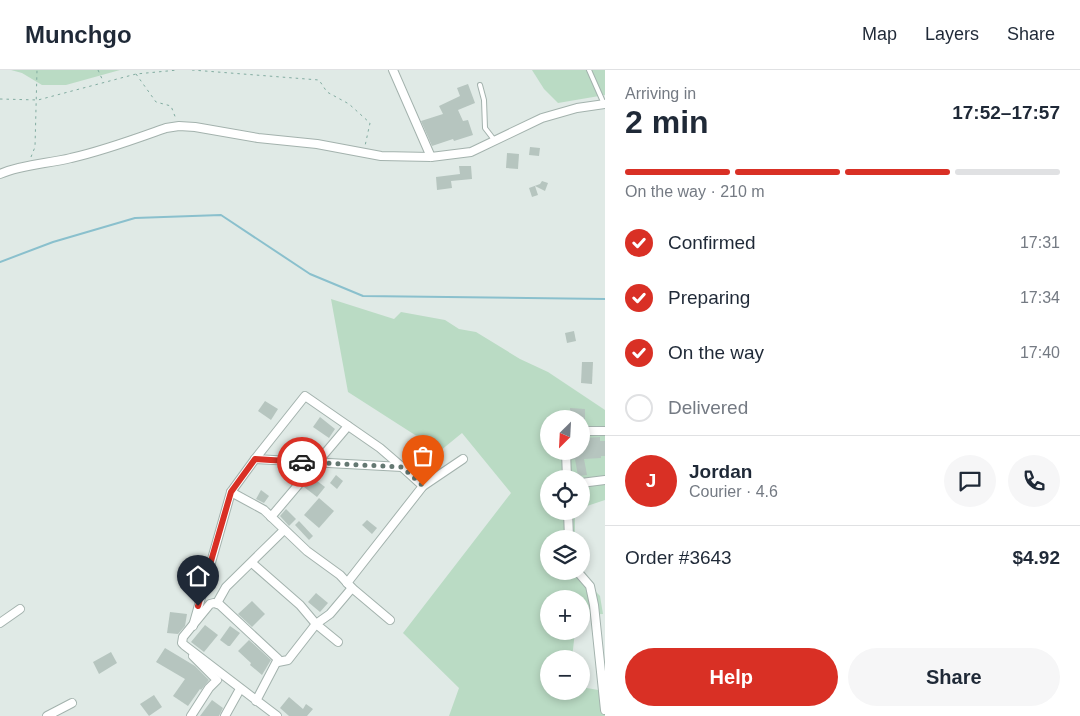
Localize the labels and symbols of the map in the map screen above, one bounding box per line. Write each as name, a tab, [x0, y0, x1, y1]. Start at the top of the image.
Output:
north arrow	[540, 410, 590, 460]
pin	[402, 435, 444, 486]
courier	[277, 437, 327, 487]
pin	[177, 555, 219, 606]

